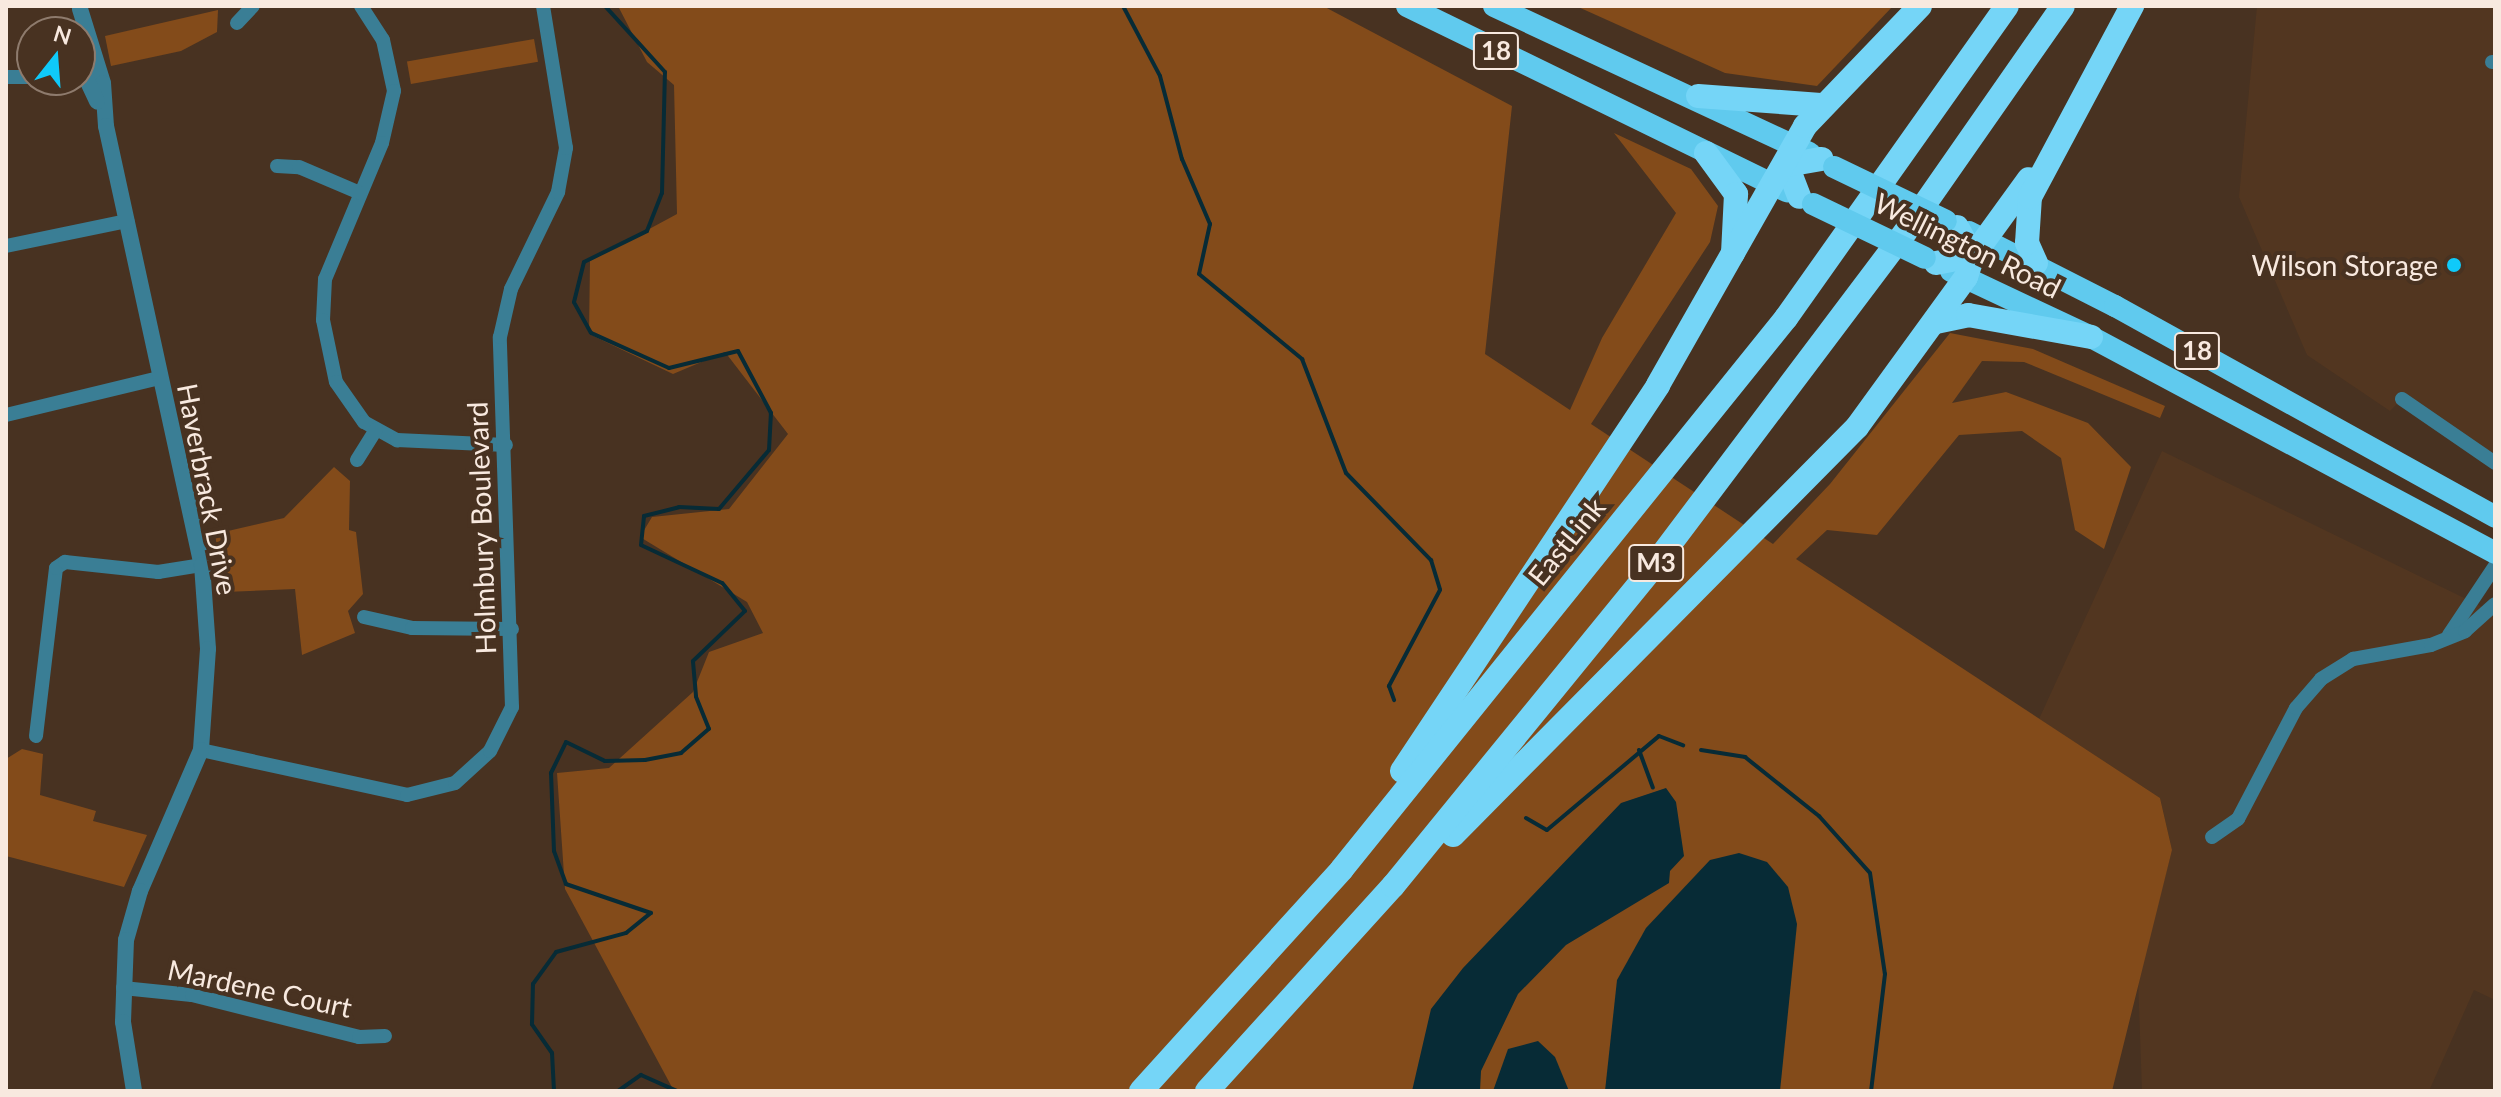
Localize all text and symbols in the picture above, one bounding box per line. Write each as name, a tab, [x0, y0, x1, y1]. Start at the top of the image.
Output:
north arrow	[16, 16, 96, 96]
text: N	[51, 19, 75, 50]
road number: 18	[1472, 29, 1520, 73]
street label: Wellington Road	[1869, 185, 2067, 305]
place label: Wilson Storage	[2252, 248, 2438, 282]
marker: Wilson Storage	[2445, 256, 2463, 274]
road number: 18	[2173, 329, 2221, 373]
street label: Haverbrack Drive	[171, 380, 245, 598]
street label: Holmbury Boulevard	[460, 401, 502, 655]
street label: EastLink	[1521, 490, 1611, 592]
road number: M3	[1628, 541, 1684, 585]
street label: Mardene Court	[165, 952, 355, 1024]

